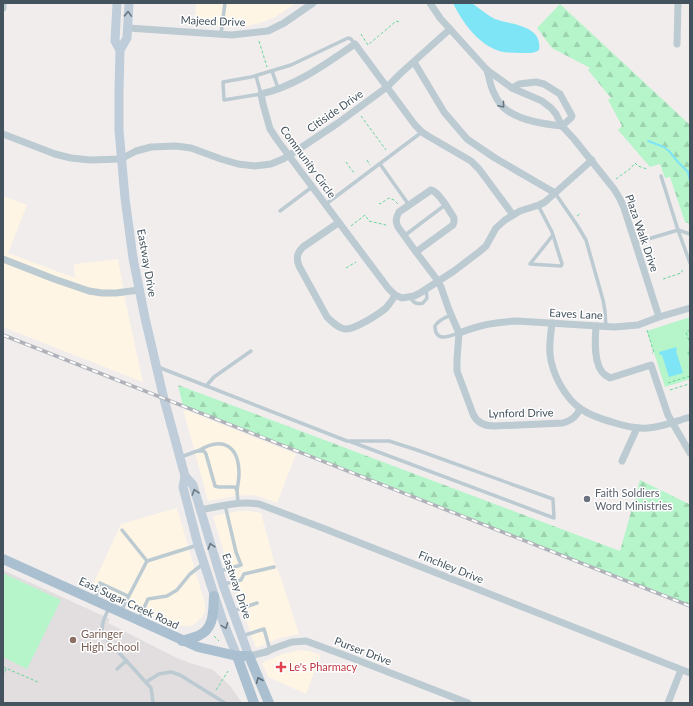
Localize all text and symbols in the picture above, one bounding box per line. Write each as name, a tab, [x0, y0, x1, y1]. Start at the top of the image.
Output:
one-way arrow	[124, 11, 132, 17]
street label: Majeed Drive	[180, 13, 246, 28]
street label: Citiside Drive	[304, 86, 365, 135]
one-way arrow	[498, 100, 505, 108]
street label: Community Circle	[278, 123, 339, 200]
street label: Plaza Walk Drive	[623, 192, 662, 274]
street label: Eastway Drive	[135, 228, 160, 298]
street label: Eaves Lane	[549, 306, 603, 321]
street label: Lynford Drive	[488, 405, 554, 420]
place label: Faith Soldiers Word Ministries	[595, 486, 672, 512]
one-way arrow	[191, 488, 200, 495]
marker: Faith Soldiers Word Ministries	[582, 494, 592, 504]
one-way arrow	[207, 543, 216, 550]
street label: Finchley Drive	[417, 548, 486, 586]
street label: Eastway Drive	[220, 551, 255, 621]
street label: East Sugar Creek Road	[77, 574, 181, 631]
one-way arrow	[220, 623, 228, 630]
place label: Garinger High School	[81, 627, 139, 653]
street label: Purser Drive	[333, 634, 394, 667]
marker: Garinger High School	[68, 635, 78, 645]
place label: Le's Pharmacy	[289, 660, 358, 673]
marker: Le's Pharmacy	[276, 662, 286, 672]
one-way arrow	[255, 676, 263, 683]

